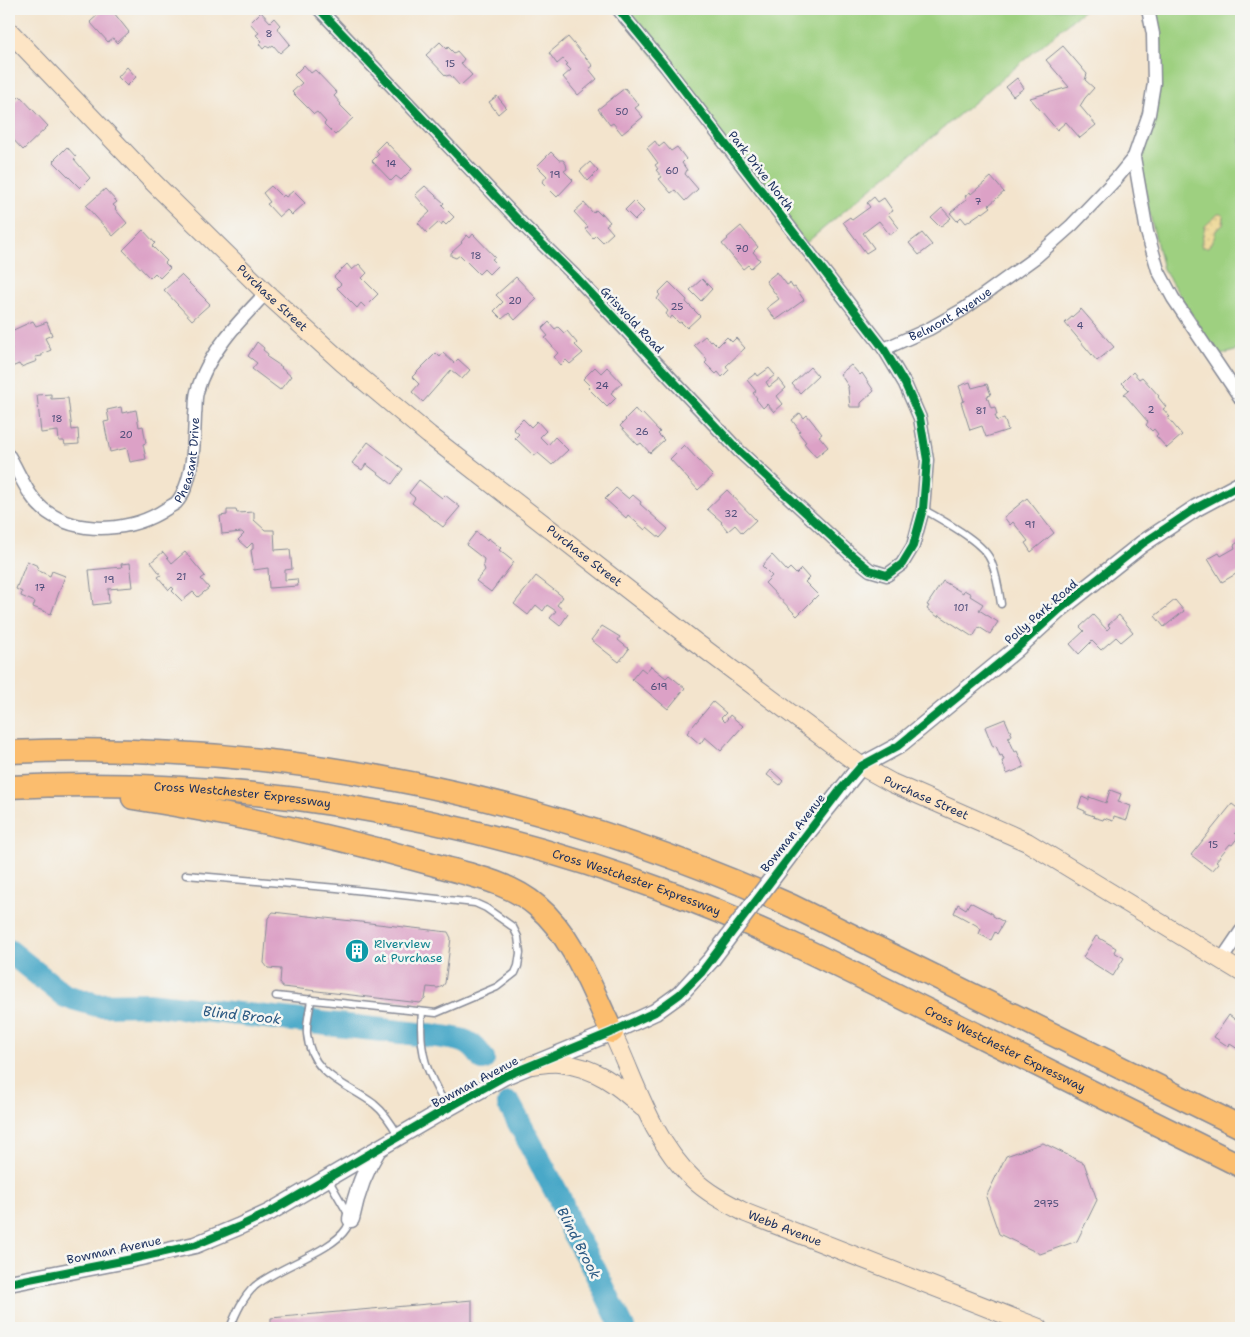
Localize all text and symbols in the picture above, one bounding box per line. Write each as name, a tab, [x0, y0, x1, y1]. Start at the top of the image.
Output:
house number: 8	[266, 27, 273, 40]
house number: 15	[445, 57, 455, 70]
house number: 50	[615, 105, 629, 118]
street label: Park Drive North	[725, 128, 797, 214]
house number: 14	[386, 157, 396, 170]
house number: 60	[665, 164, 679, 177]
house number: 19	[550, 168, 560, 181]
house number: 7	[975, 195, 982, 208]
house number: 70	[735, 242, 749, 255]
house number: 18	[470, 249, 482, 262]
street label: Purchase Street	[233, 261, 311, 335]
street label: Griswold Road	[597, 283, 667, 357]
street label: Belmont Avenue	[906, 283, 995, 345]
house number: 20	[508, 294, 522, 307]
house number: 25	[671, 300, 683, 313]
house number: 4	[1077, 319, 1084, 332]
house number: 24	[595, 379, 609, 392]
house number: 2	[1148, 403, 1155, 416]
house number: 81	[976, 404, 986, 417]
house number: 18	[51, 412, 63, 425]
street label: Pheasant Drive	[171, 417, 203, 507]
house number: 26	[635, 425, 649, 438]
house number: 20	[119, 428, 133, 441]
house number: 32	[724, 507, 738, 520]
house number: 91	[1025, 518, 1035, 531]
street label: Purchase Street	[543, 521, 625, 590]
house number: 21	[176, 570, 186, 583]
house number: 19	[104, 573, 114, 586]
street label: Polly Park Road	[1001, 576, 1081, 648]
house number: 17	[35, 581, 45, 594]
house number: 101	[954, 601, 968, 614]
house number: 619	[650, 680, 668, 693]
street label: Purchase Street	[881, 772, 971, 823]
street label: Cross Westchester Expressway	[154, 779, 332, 812]
street label: Bowman Avenue	[757, 790, 829, 876]
house number: 15	[1208, 838, 1218, 851]
street label: Cross Westchester Expressway	[550, 845, 723, 920]
place label: Riverview at Purchase	[374, 936, 443, 966]
building icon: Riverview at Purchase	[344, 938, 370, 964]
water label: Blind Brook	[202, 1002, 282, 1028]
street label: Cross Westchester Expressway	[922, 1002, 1088, 1096]
street label: Bowman Avenue	[429, 1052, 521, 1112]
house number: 2975	[1033, 1197, 1059, 1210]
water label: Blind Brook	[553, 1204, 605, 1282]
street label: Webb Avenue	[745, 1207, 824, 1250]
street label: Bowman Avenue	[65, 1232, 163, 1268]

